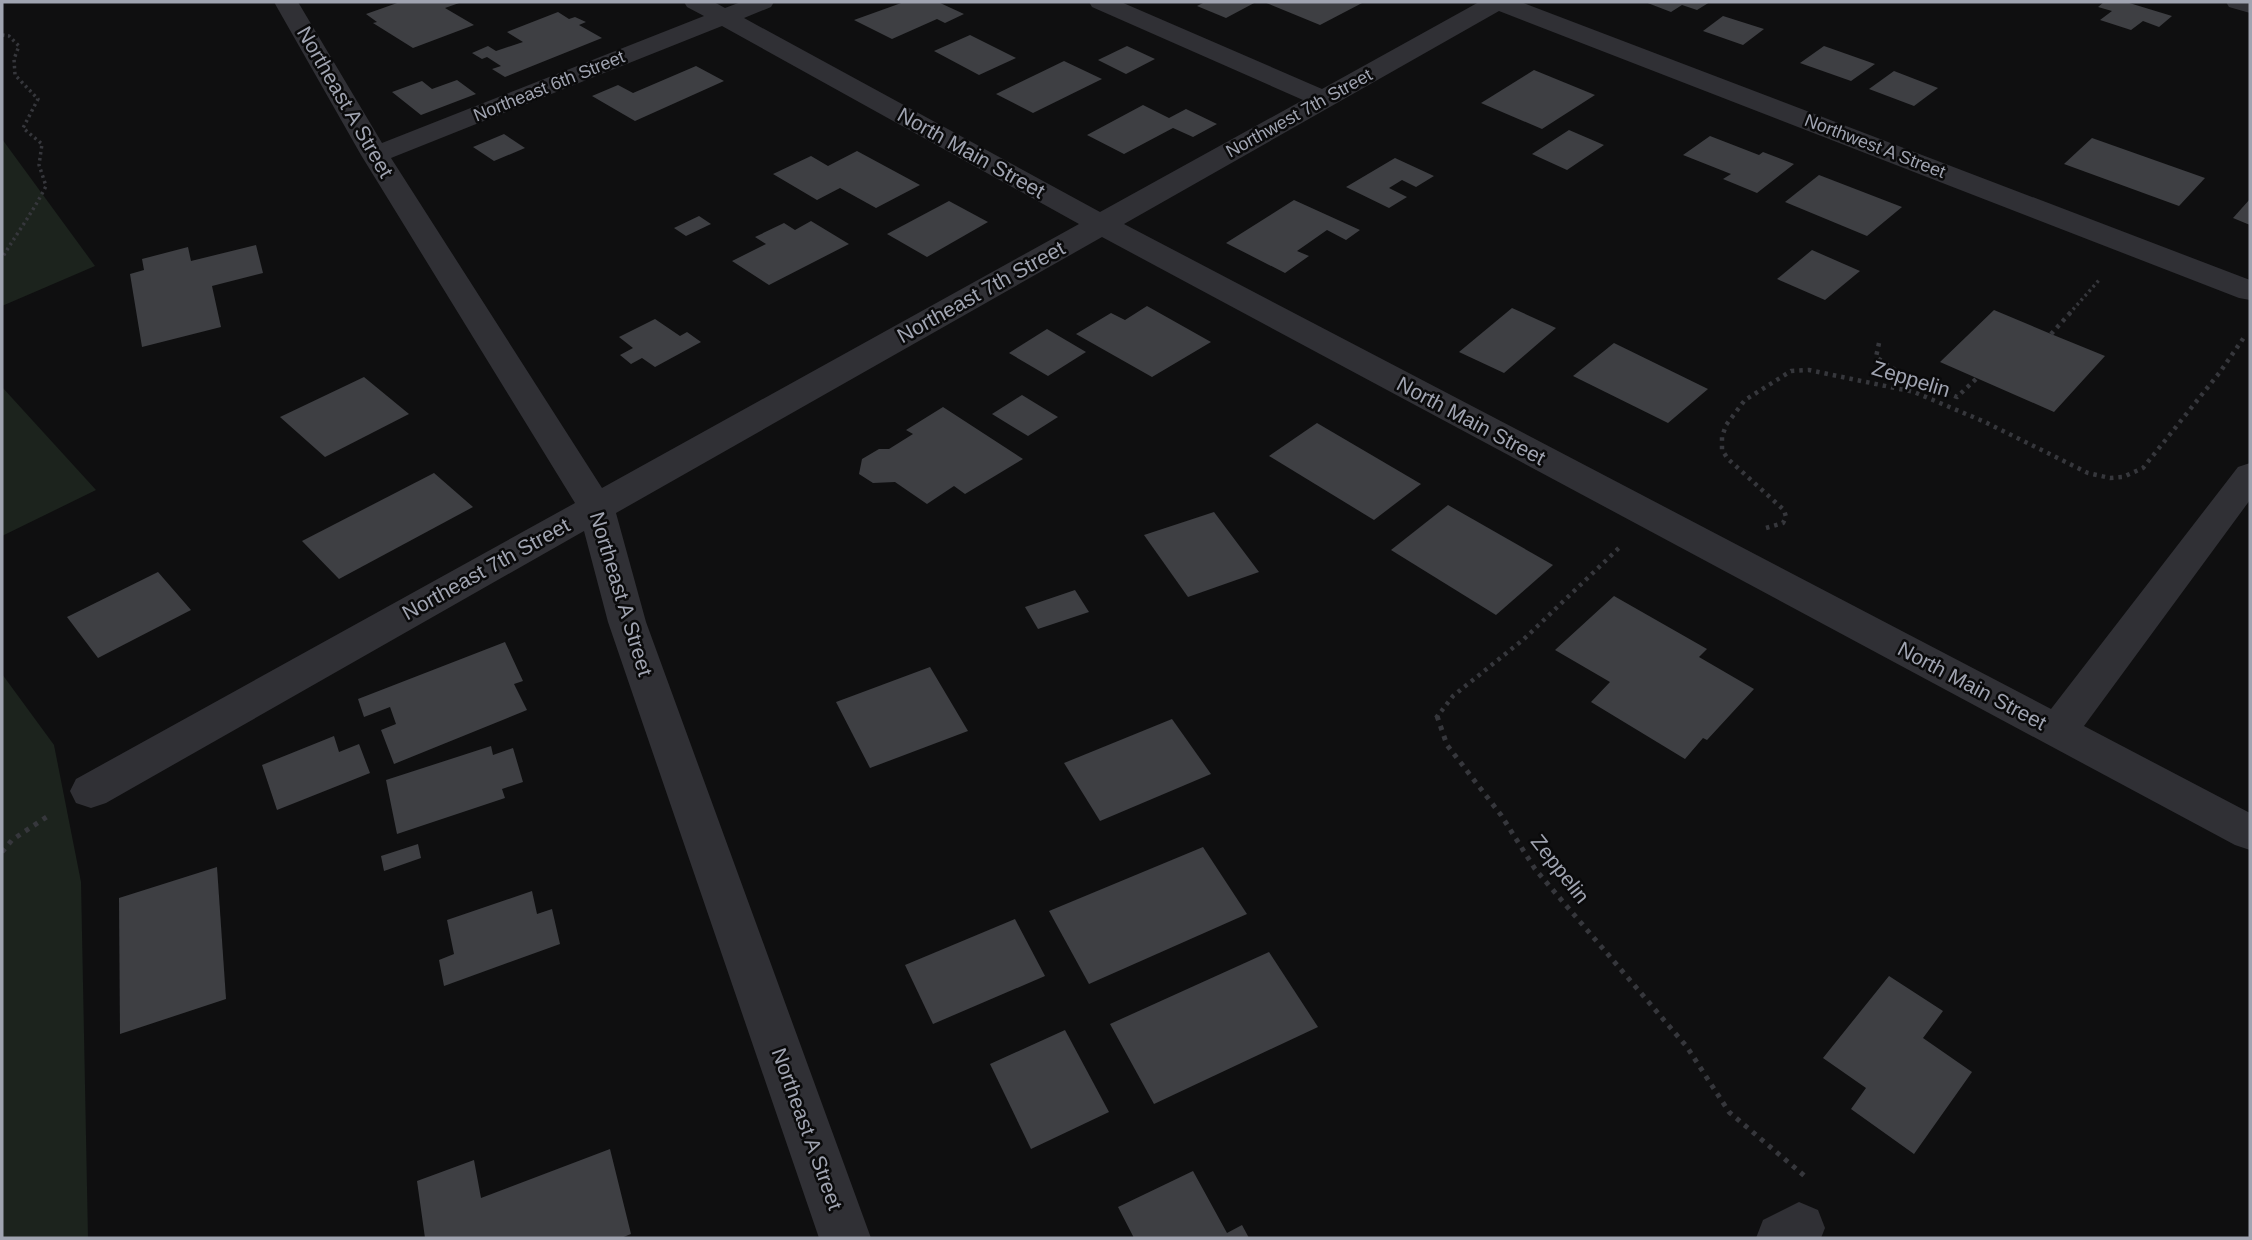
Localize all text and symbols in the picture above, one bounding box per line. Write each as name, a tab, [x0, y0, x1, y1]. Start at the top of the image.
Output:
street label: Northeast A Street	[293, 22, 398, 181]
street label: Northeast 6th Street	[471, 47, 627, 125]
street label: Northwest 7th Street	[1222, 64, 1376, 162]
street label: North Main Street	[894, 103, 1049, 203]
street label: Northwest A Street	[1802, 110, 1948, 182]
street label: Northeast 7th Street	[893, 236, 1069, 347]
street label: Zeppelin	[1869, 356, 1953, 401]
street label: North Main Street	[1393, 372, 1549, 469]
street label: Northeast A Street	[586, 509, 657, 679]
street label: Northeast 7th Street	[398, 513, 574, 624]
street label: North Main Street	[1894, 637, 2050, 734]
street label: Zeppelin	[1527, 830, 1594, 908]
street label: Northeast A Street	[768, 1045, 847, 1213]

